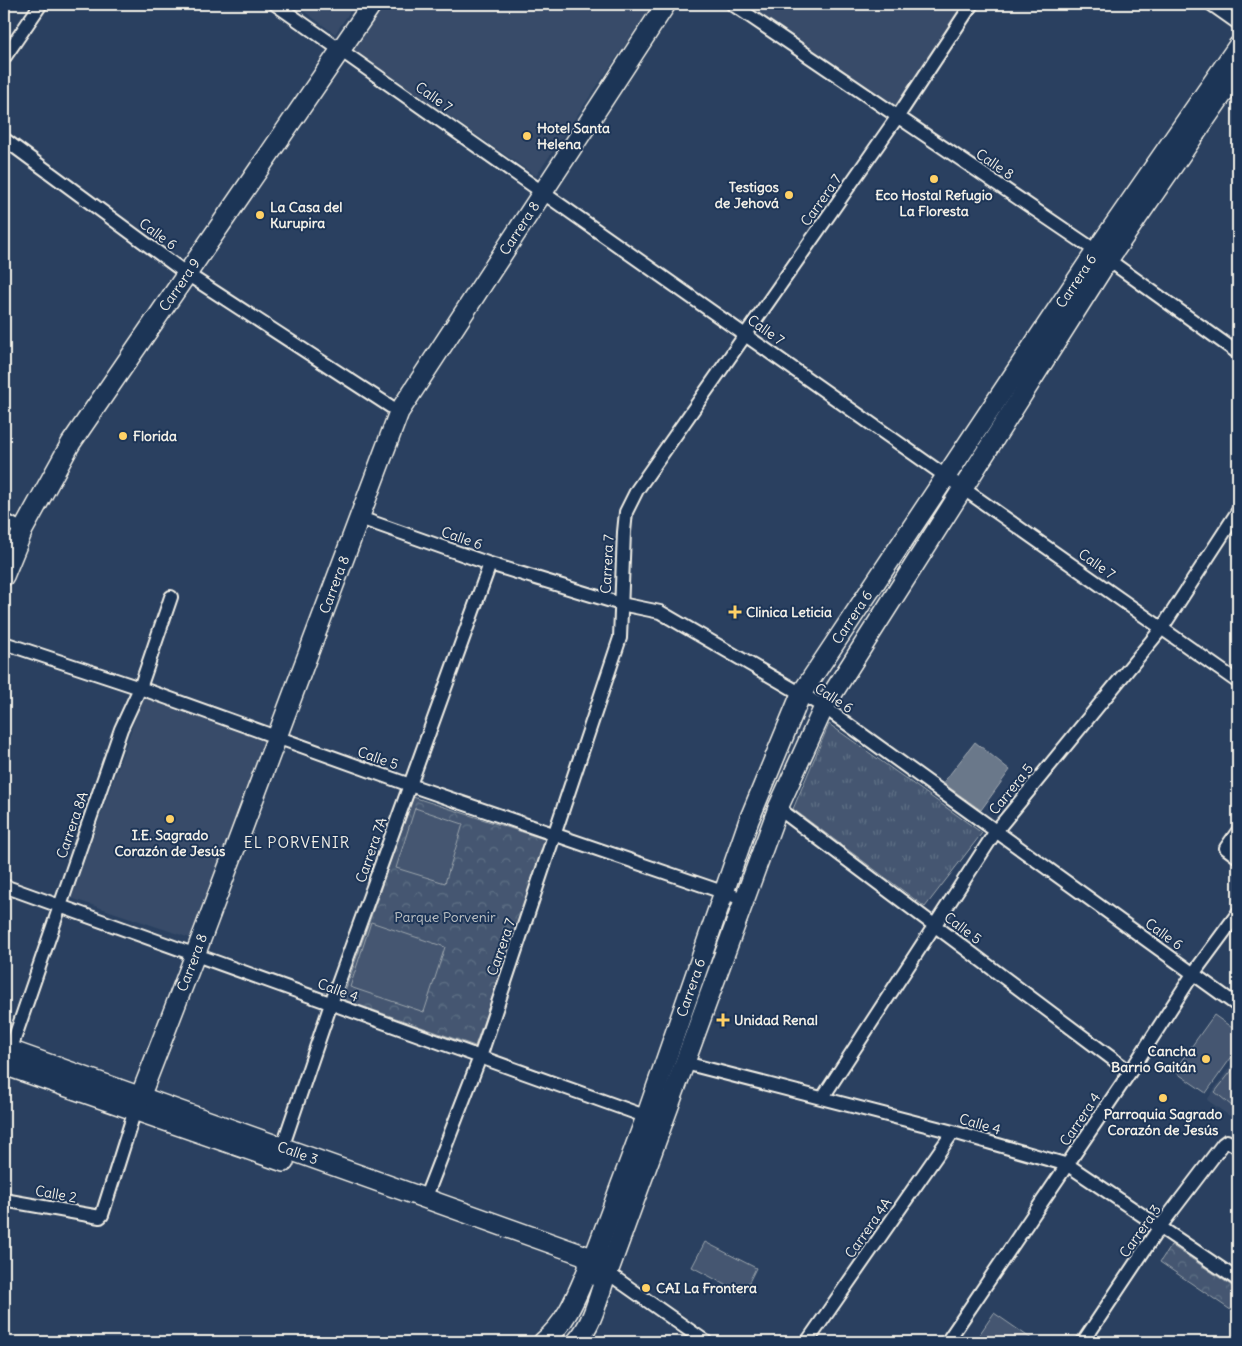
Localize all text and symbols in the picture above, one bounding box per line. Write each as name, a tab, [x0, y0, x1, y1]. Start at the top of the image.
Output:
street label: Calle 7	[412, 78, 456, 116]
place label: Hotel Santa Helena	[537, 119, 610, 153]
marker: Hotel Santa Helena	[521, 130, 533, 142]
street label: Calle 8	[972, 145, 1018, 183]
street label: Carrera 7	[797, 170, 845, 229]
marker: Eco Hostal Refugio La Floresta	[928, 173, 940, 185]
place label: Testigos de Jehová	[715, 178, 780, 212]
place label: Eco Hostal Refugio La Floresta	[875, 186, 993, 220]
marker: Testigos de Jehová	[783, 189, 795, 201]
place label: La Casa del Kurupira	[270, 198, 342, 232]
street label: Carrera 8	[495, 198, 543, 258]
marker: La Casa del Kurupira	[254, 209, 266, 221]
street label: Calle 6	[136, 214, 180, 254]
street label: Carrera 6	[1052, 251, 1100, 311]
street label: Carrera 9	[155, 255, 204, 315]
street label: Calle 7	[744, 311, 788, 349]
place label: Florida	[133, 427, 177, 445]
marker: Florida	[117, 430, 129, 442]
street label: Calle 6	[439, 523, 485, 553]
street label: Carrera 7	[596, 534, 618, 594]
street label: Calle 7	[1075, 545, 1119, 583]
street label: Carrera 8	[315, 553, 353, 616]
street label: Carrera 6	[828, 587, 876, 647]
place label: Clinica Leticia	[746, 603, 832, 621]
marker: Clinica Leticia	[728, 605, 742, 619]
street label: Calle 6	[811, 679, 857, 717]
street label: Calle 5	[355, 743, 401, 773]
street label: Carrera 5	[985, 760, 1037, 818]
street label: Carrera 8A	[52, 789, 92, 861]
marker: I.E. Sagrado Corazón de Jesús	[164, 813, 176, 825]
street label: Carrera 7A	[351, 815, 391, 885]
place label: I.E. Sagrado Corazón de Jesús	[115, 826, 226, 860]
district label: EL PORVENIR	[244, 833, 350, 852]
park label: Parque Porvenir	[394, 908, 496, 926]
street label: Calle 5	[941, 908, 985, 948]
street label: Calle 6	[1142, 914, 1186, 954]
street label: Carrera 7	[483, 916, 519, 978]
street label: Carrera 8	[173, 931, 211, 994]
street label: Carrera 6	[672, 956, 709, 1019]
street label: Calle 4	[315, 974, 361, 1006]
place label: Unidad Renal	[734, 1011, 818, 1029]
marker: Unidad Renal	[716, 1013, 730, 1027]
place label: Cancha Barrio Gaitán	[1111, 1042, 1196, 1076]
marker: Cancha Barrio Gaitán	[1200, 1053, 1212, 1065]
street label: Carrera 4	[1056, 1089, 1104, 1149]
marker: Parroquia Sagrado Corazón de Jesús	[1157, 1092, 1169, 1104]
place label: Parroquia Sagrado Corazón de Jesús	[1104, 1105, 1223, 1139]
street label: Calle 4	[957, 1110, 1003, 1138]
street label: Calle 3	[275, 1137, 321, 1169]
street label: Calle 2	[34, 1181, 79, 1207]
street label: Carrera 4A	[841, 1194, 895, 1262]
street label: Carrera 3	[1115, 1201, 1165, 1261]
place label: CAI La Frontera	[656, 1279, 757, 1297]
marker: CAI La Frontera	[640, 1282, 652, 1294]

